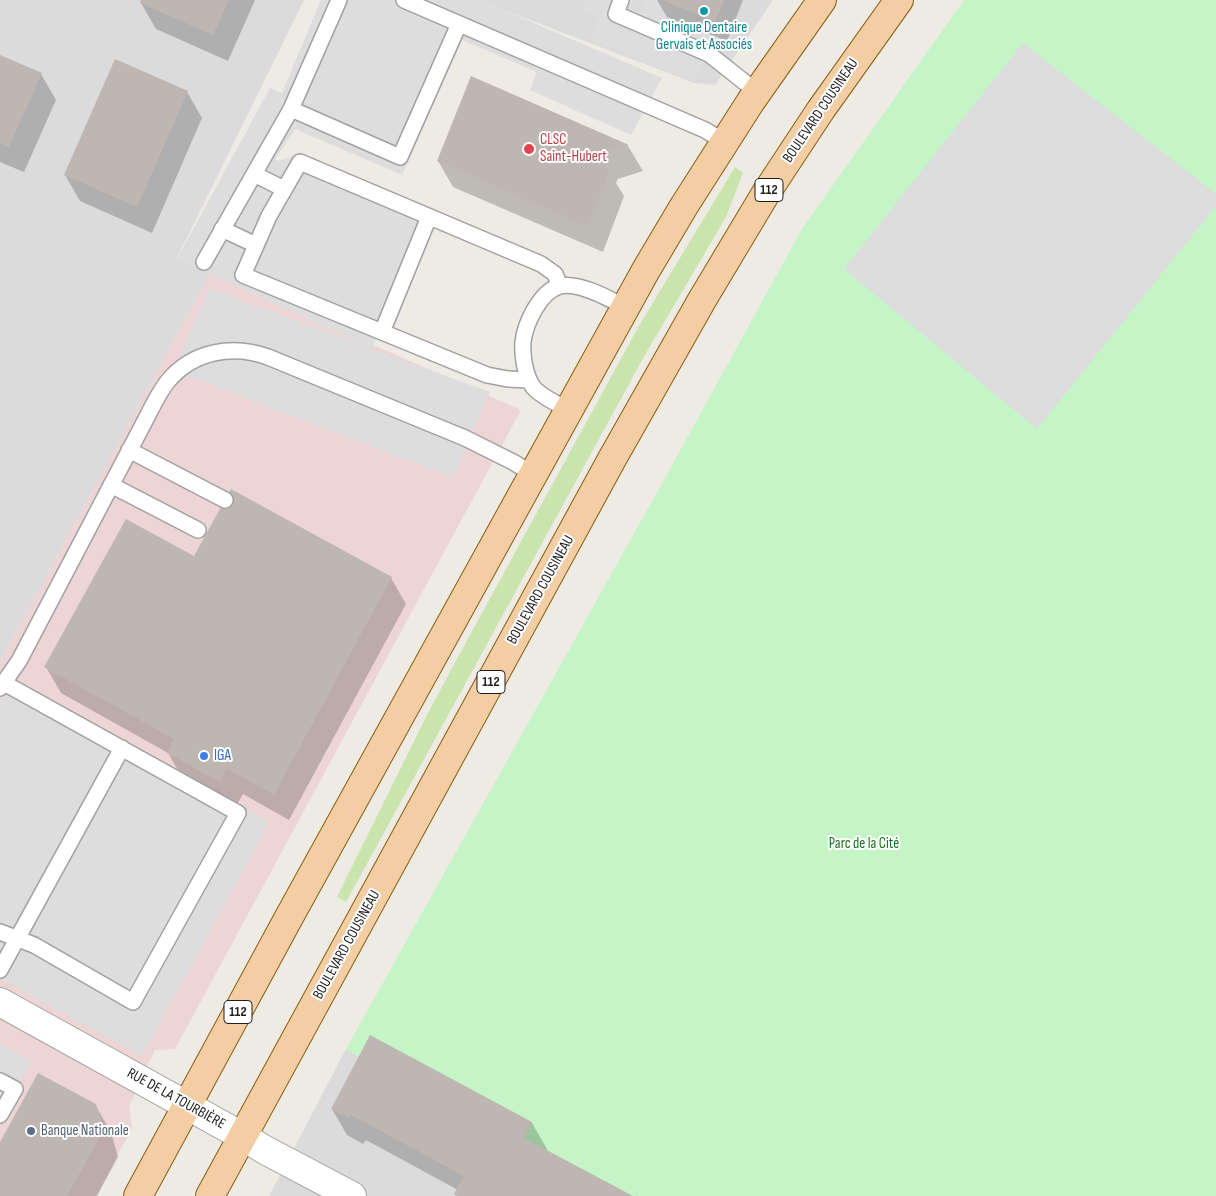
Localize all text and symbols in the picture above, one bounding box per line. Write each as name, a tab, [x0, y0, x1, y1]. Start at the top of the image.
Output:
marker: Clinique Dentaire Gervais et Associés	[698, 5, 710, 17]
place label: Clinique Dentaire Gervais et Associés	[656, 19, 752, 54]
street label: BOULEVARD COUSINEAU	[780, 56, 862, 166]
place label: CLSC Saint-Hubert	[540, 131, 607, 166]
marker: CLSC Saint-Hubert	[522, 142, 536, 156]
road number: 112	[755, 178, 783, 202]
street label: BOULEVARD COUSINEAU	[504, 532, 578, 648]
road number: 112	[477, 670, 505, 694]
place label: IGA	[214, 747, 231, 765]
marker: IGA	[198, 750, 210, 762]
park label: Parc de la Cité	[829, 835, 899, 853]
street label: BOULEVARD COUSINEAU	[310, 887, 384, 1003]
road number: 112	[224, 1000, 252, 1024]
street label: RUE DE LA TOURBIÈRE	[124, 1064, 228, 1134]
place label: Banque Nationale	[41, 1122, 129, 1140]
marker: Banque Nationale	[25, 1125, 37, 1137]

